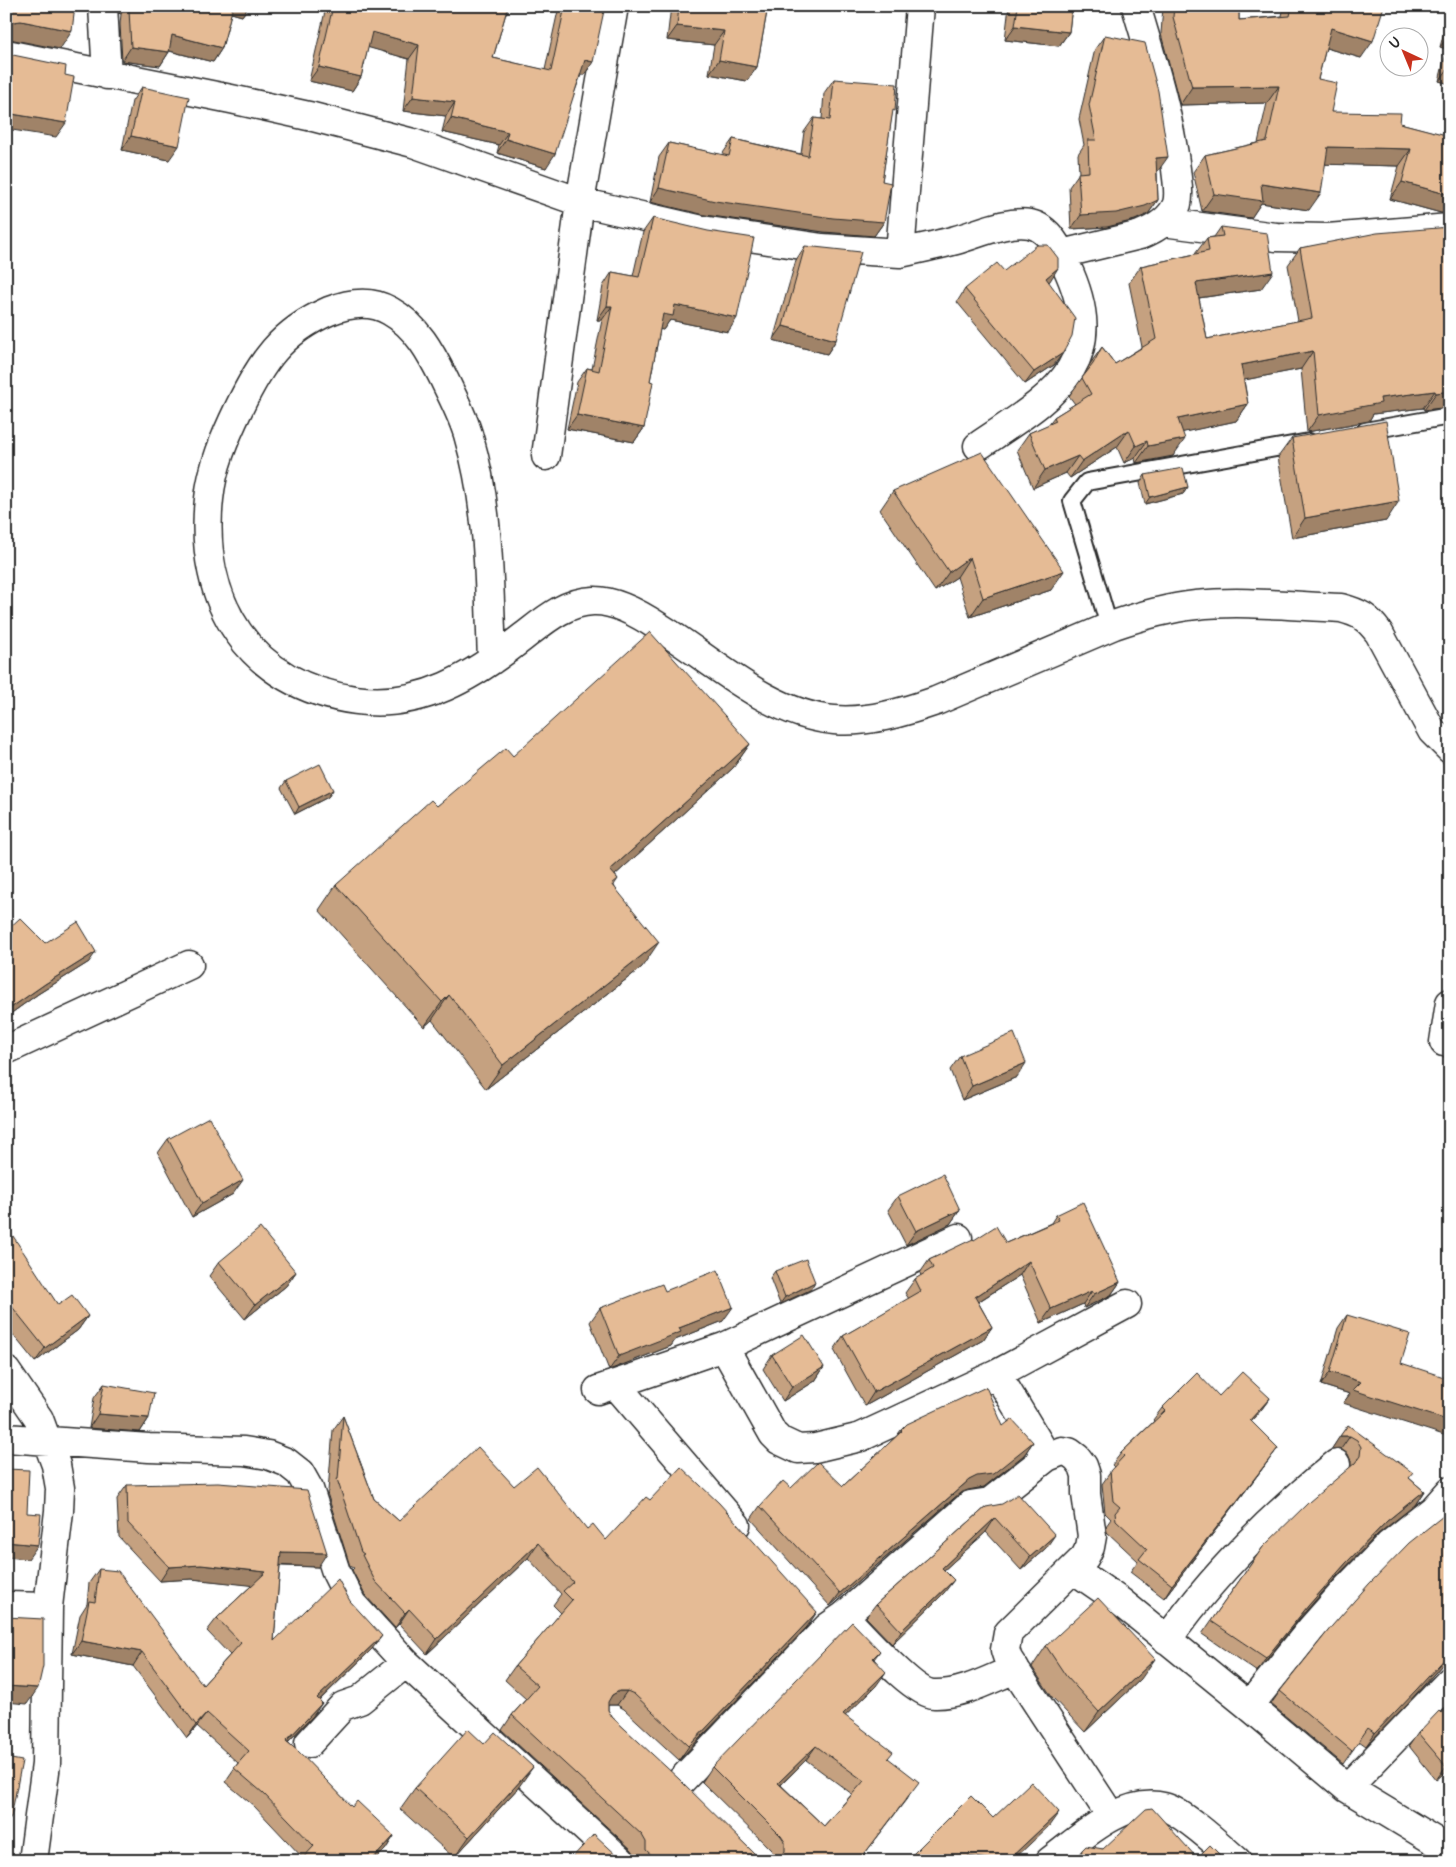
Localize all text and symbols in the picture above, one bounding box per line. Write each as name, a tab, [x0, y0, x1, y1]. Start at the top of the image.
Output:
north arrow	[1378, 28, 1428, 78]
text: U	[1386, 34, 1405, 52]

